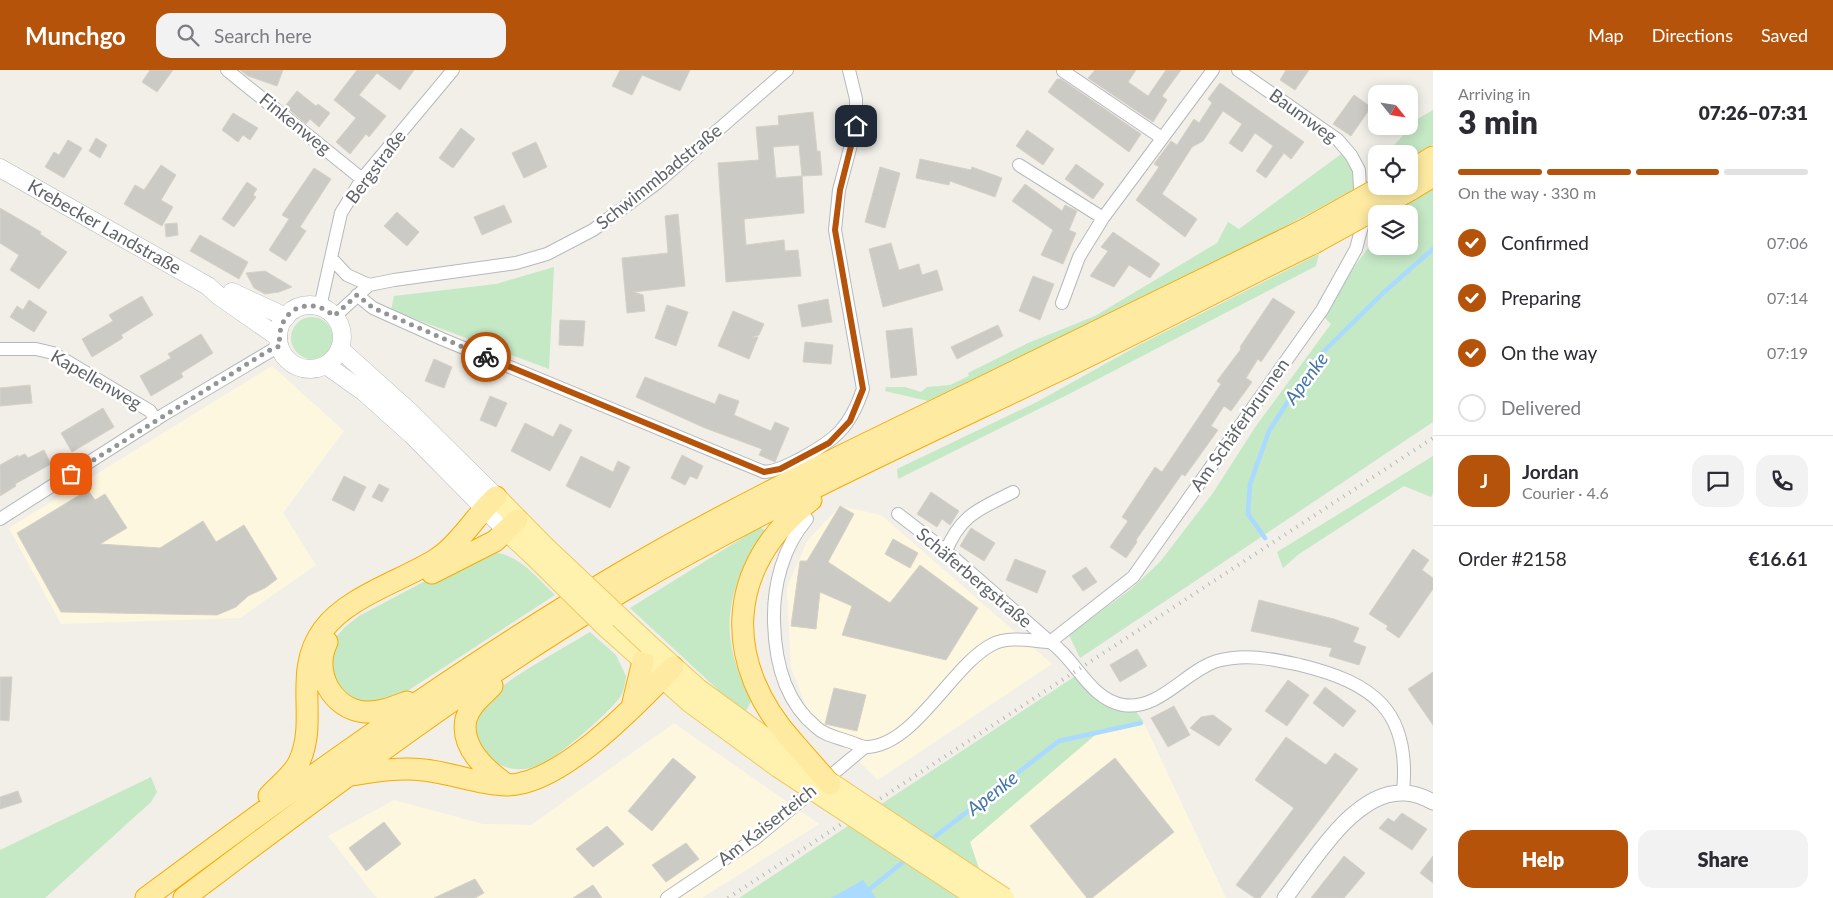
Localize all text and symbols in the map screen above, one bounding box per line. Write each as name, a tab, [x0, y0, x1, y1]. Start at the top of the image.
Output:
search box	[156, 13, 506, 58]
text: Munchgo	[25, 21, 126, 50]
icon: search	[174, 21, 202, 49]
text: Search here	[214, 24, 312, 47]
text: Map	[1588, 24, 1624, 46]
text: Directions	[1652, 24, 1733, 46]
text: Saved	[1761, 24, 1808, 46]
street label: Baumweg	[1266, 83, 1342, 147]
text: Arriving in	[1458, 84, 1531, 103]
north arrow	[1368, 85, 1418, 135]
map controls	[1368, 85, 1418, 255]
street label: Finkenweg	[255, 88, 336, 159]
text: 07:26–07:31	[1699, 101, 1808, 124]
text: 3 min	[1458, 102, 1538, 141]
pin	[835, 105, 877, 147]
icon: home	[842, 112, 870, 140]
street label: Schwimmbadstraße	[591, 119, 726, 234]
street label: Bergstraße	[340, 125, 410, 207]
button: locate	[1368, 145, 1418, 195]
street label: Krebecker Landstraße	[24, 174, 185, 279]
text: On the way · 330 m	[1458, 183, 1596, 202]
button: layers	[1368, 205, 1418, 255]
icon: check	[1458, 229, 1486, 257]
text: Confirmed	[1501, 231, 1589, 254]
text: 07:06	[1767, 233, 1808, 252]
icon: check	[1458, 284, 1486, 312]
text: Preparing	[1501, 286, 1581, 309]
text: 07:14	[1767, 288, 1808, 307]
courier	[461, 332, 511, 382]
icon: check	[1458, 339, 1486, 367]
text: On the way	[1501, 341, 1597, 364]
icon: bike	[472, 343, 500, 371]
text: 07:19	[1767, 343, 1808, 362]
street label: Kapellenweg	[47, 344, 146, 414]
water label: Apenke	[1278, 347, 1332, 409]
street label: Am Schäferbrunnen	[1185, 354, 1293, 495]
text: Delivered	[1501, 396, 1581, 419]
pin	[50, 453, 92, 495]
button: chat	[1692, 455, 1744, 507]
button: phone	[1756, 455, 1808, 507]
icon: bag	[57, 460, 85, 488]
text: Jordan	[1522, 460, 1579, 483]
text: J	[1480, 469, 1488, 492]
text: Courier · 4.6	[1522, 483, 1609, 502]
street label: Schäferbergstraße	[912, 523, 1037, 632]
text: Order #2158	[1458, 547, 1567, 570]
text: €16.61	[1748, 547, 1808, 570]
water label: Apenke	[961, 765, 1022, 820]
street label: Am Kaiserteich	[713, 779, 820, 870]
button: Help	[1458, 830, 1628, 888]
button: Share	[1638, 830, 1808, 888]

